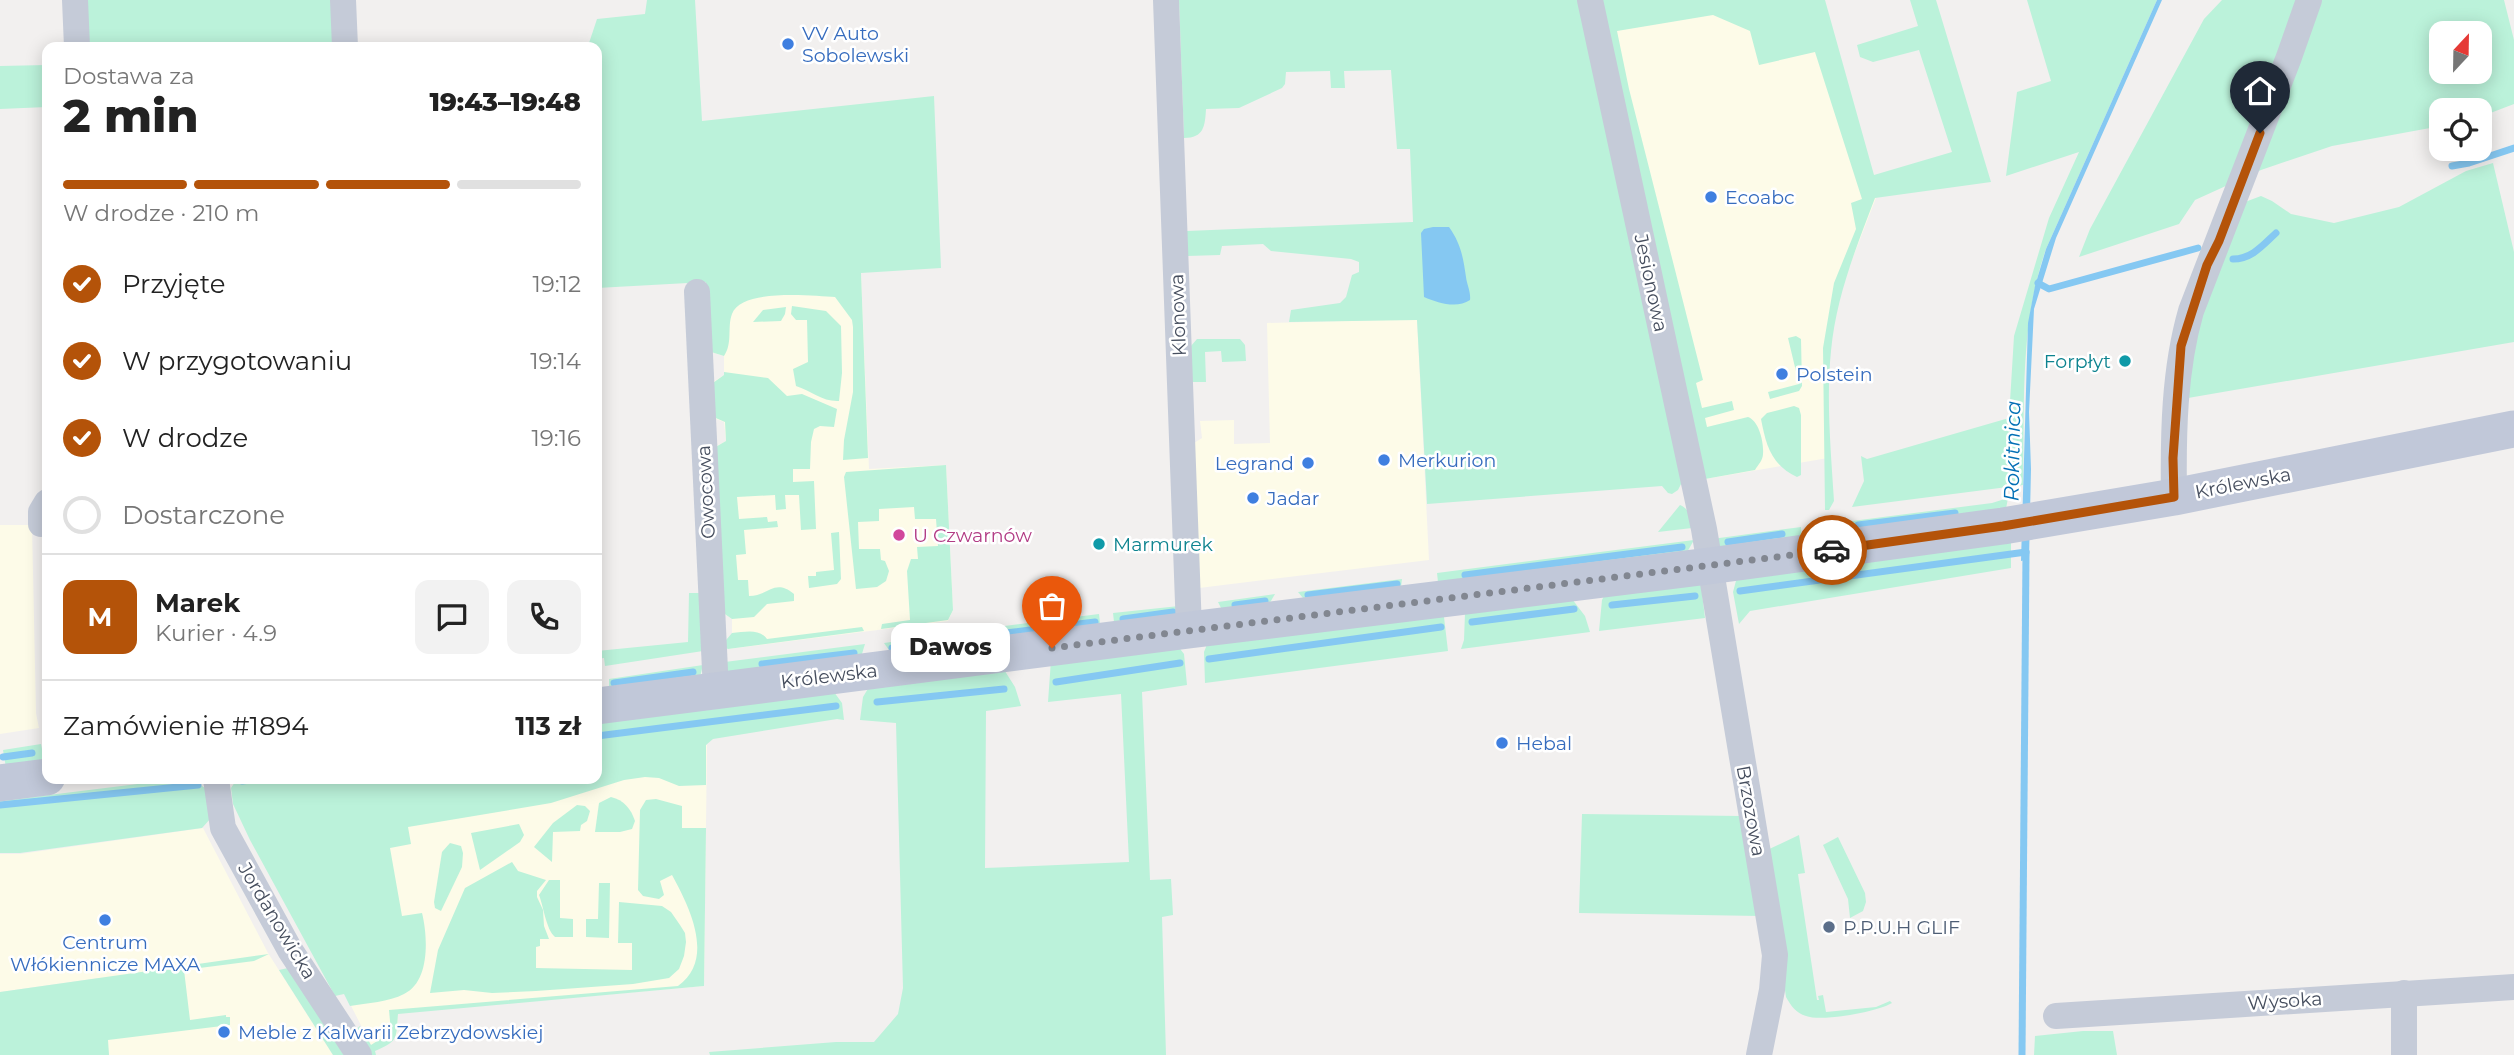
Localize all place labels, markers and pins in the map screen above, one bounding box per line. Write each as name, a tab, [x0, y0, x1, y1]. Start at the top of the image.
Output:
place label: VV Auto Sobolewski	[802, 22, 909, 67]
marker: VV Auto Sobolewski	[780, 36, 796, 52]
pin	[2230, 61, 2290, 133]
place label: Ecoabc	[1725, 186, 1795, 209]
marker: Ecoabc	[1703, 189, 1719, 205]
place label: Forpłyt	[2044, 350, 2111, 373]
marker: Forpłyt	[2117, 353, 2133, 369]
place label: Polstein	[1796, 363, 1872, 386]
marker: Polstein	[1774, 366, 1790, 382]
place label: Merkurion	[1398, 449, 1496, 472]
place label: Legrand	[1215, 452, 1294, 475]
marker: Merkurion	[1376, 452, 1392, 468]
marker: Legrand	[1300, 455, 1316, 471]
place label: Jadar	[1266, 487, 1319, 510]
marker: Jadar	[1245, 490, 1261, 506]
place label: U Czwarnów	[913, 524, 1032, 547]
marker: U Czwarnów	[891, 527, 907, 543]
place label: Marmurek	[1113, 533, 1214, 556]
marker: Marmurek	[1091, 536, 1107, 552]
pin	[1022, 576, 1082, 648]
callout: Dawos	[891, 624, 1010, 672]
place label: Hebal	[1516, 732, 1572, 755]
marker: Hebal	[1494, 735, 1510, 751]
marker: Centrum Włókiennicze MAXA	[97, 912, 113, 928]
place label: P.P.U.H GLIF	[1843, 916, 1960, 939]
marker: P.P.U.H GLIF	[1821, 919, 1837, 935]
place label: Centrum Włókiennicze MAXA	[10, 931, 200, 976]
place label: Meble z Kalwarii Zebrzydowskiej	[238, 1021, 543, 1044]
marker: Meble z Kalwarii Zebrzydowskiej	[216, 1024, 232, 1040]

